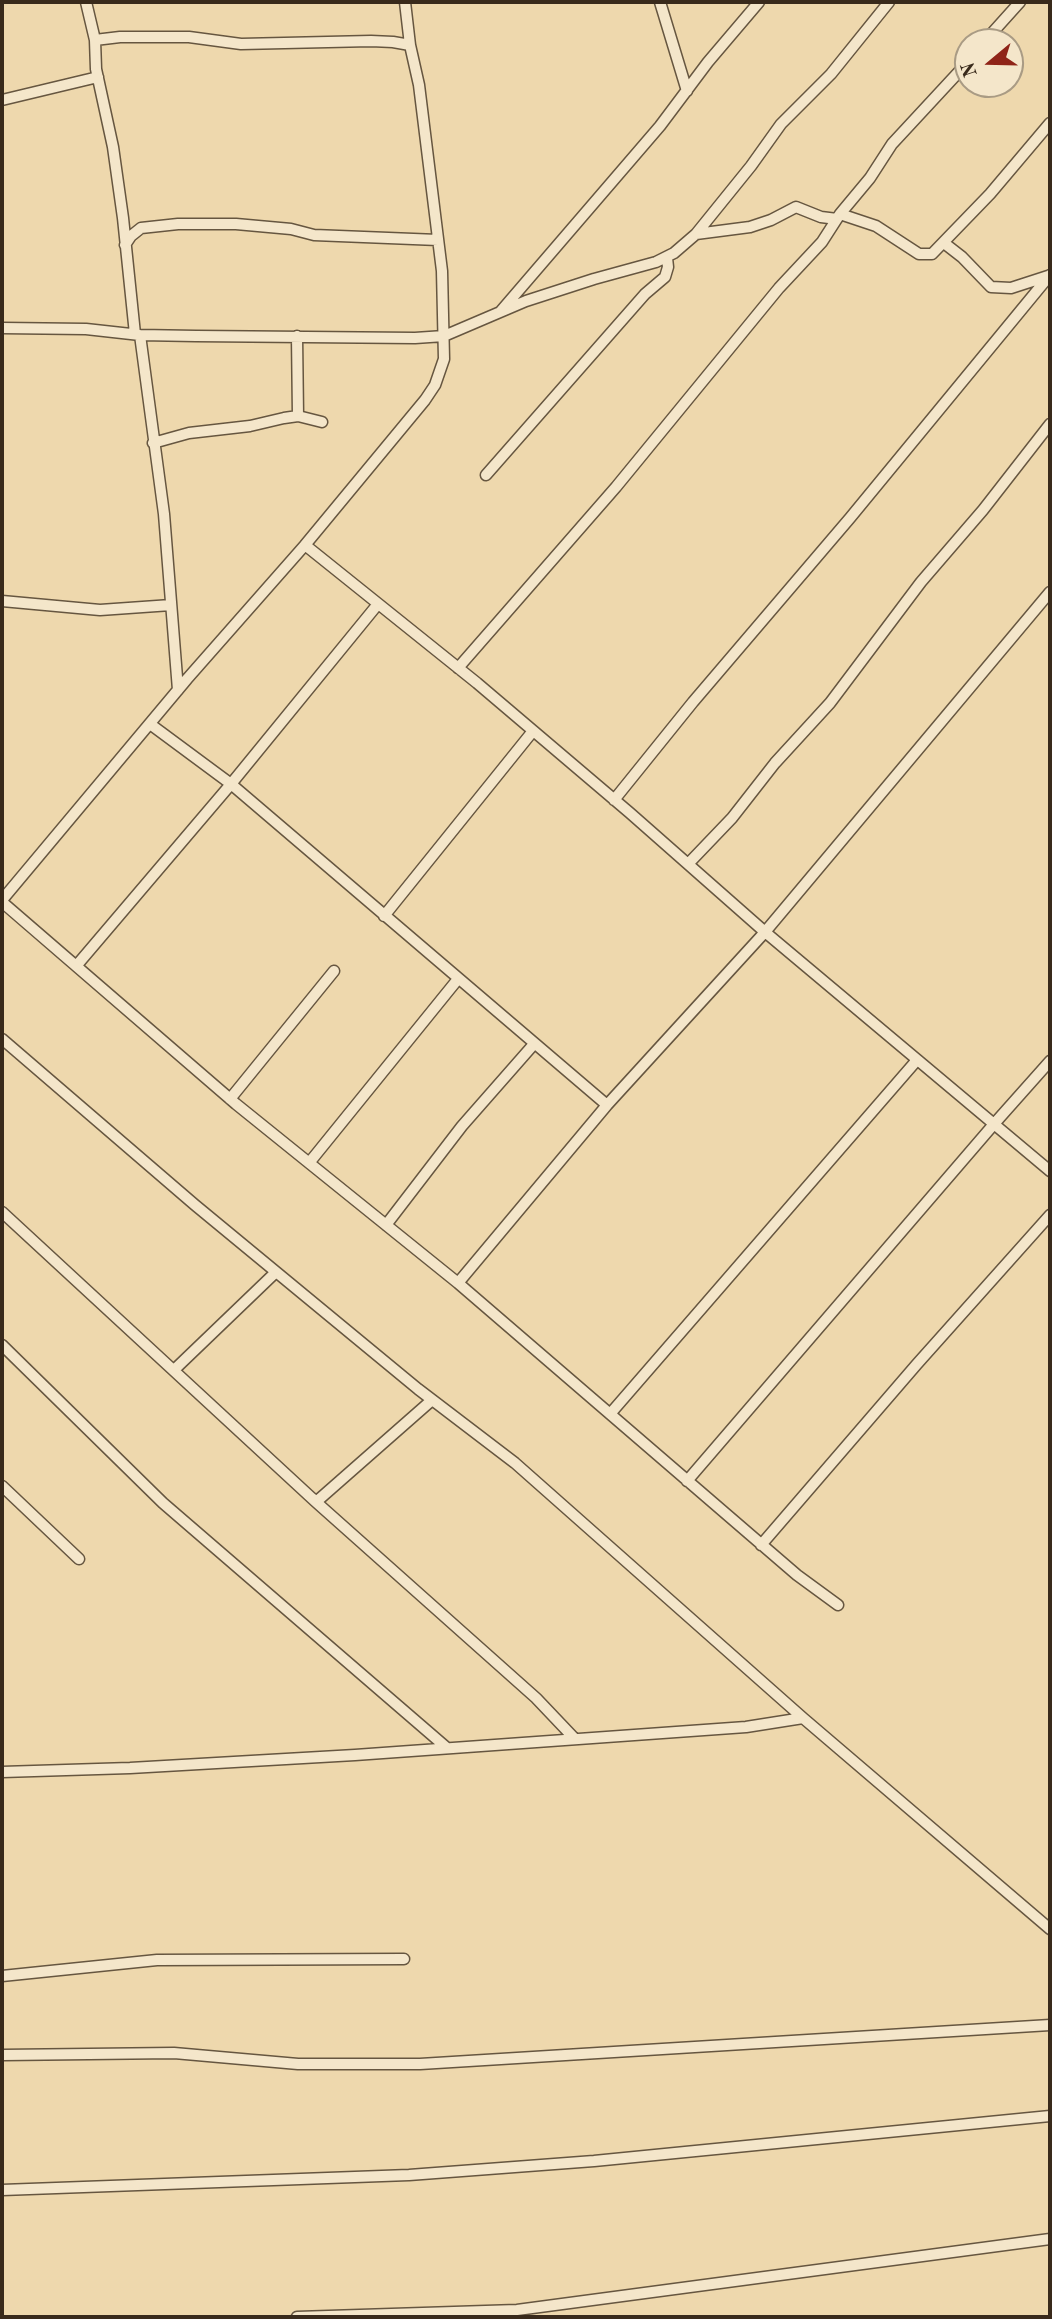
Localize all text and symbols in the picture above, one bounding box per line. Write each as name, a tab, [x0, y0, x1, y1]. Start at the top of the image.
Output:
north arrow	[954, 28, 1024, 98]
text: N	[959, 59, 982, 79]

